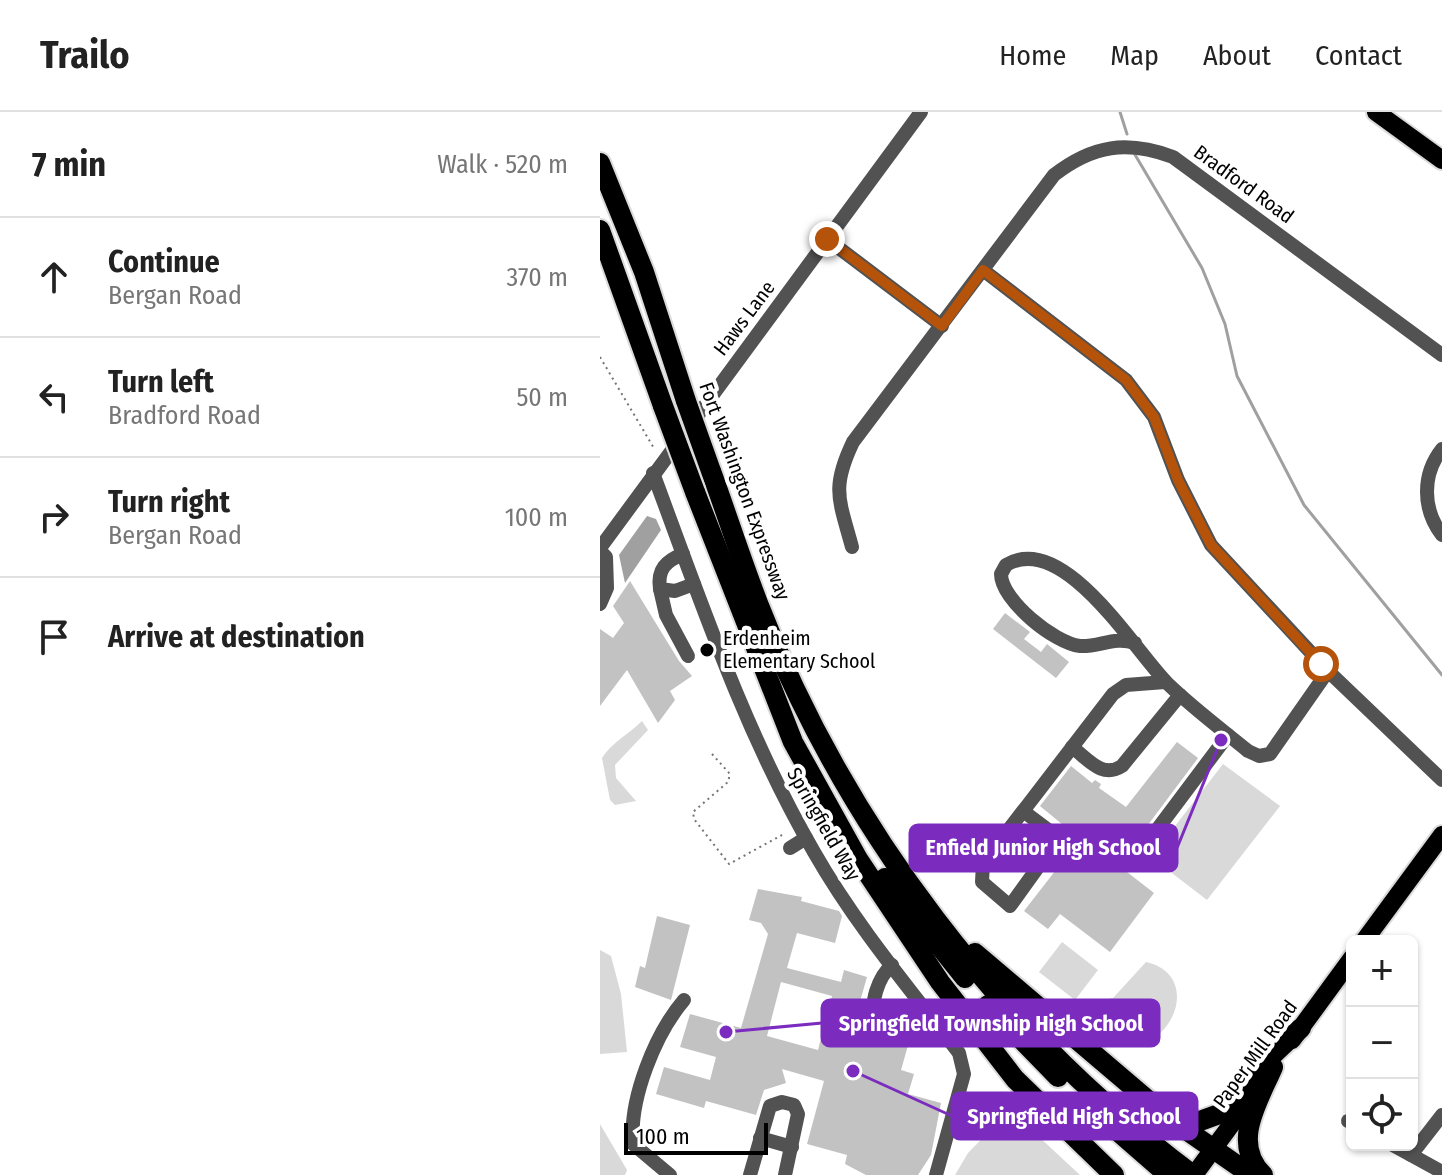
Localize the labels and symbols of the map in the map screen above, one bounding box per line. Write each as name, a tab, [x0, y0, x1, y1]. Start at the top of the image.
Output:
street label: Bradford Road	[1189, 140, 1299, 228]
route end	[809, 221, 845, 257]
street label: Haws Lane	[708, 276, 780, 360]
street label: Fort Washington Expressway	[694, 379, 796, 603]
place label: Erdenheim Elementary School	[723, 626, 875, 673]
marker: Erdenheim Elementary School	[698, 641, 716, 659]
route start	[1303, 646, 1339, 682]
street label: Springfield Way	[782, 763, 866, 885]
callout: Enfield Junior High School	[910, 825, 1177, 871]
text: Enfield Junior High School	[926, 834, 1161, 861]
street label: Paper Mill Road	[1208, 995, 1302, 1113]
callout: Springfield Township High School	[822, 1000, 1159, 1046]
text: Springfield Township High School	[839, 1010, 1144, 1037]
callout: Springfield High School	[952, 1093, 1197, 1139]
text: Springfield High School	[967, 1103, 1182, 1130]
scale bar	[624, 1119, 768, 1155]

